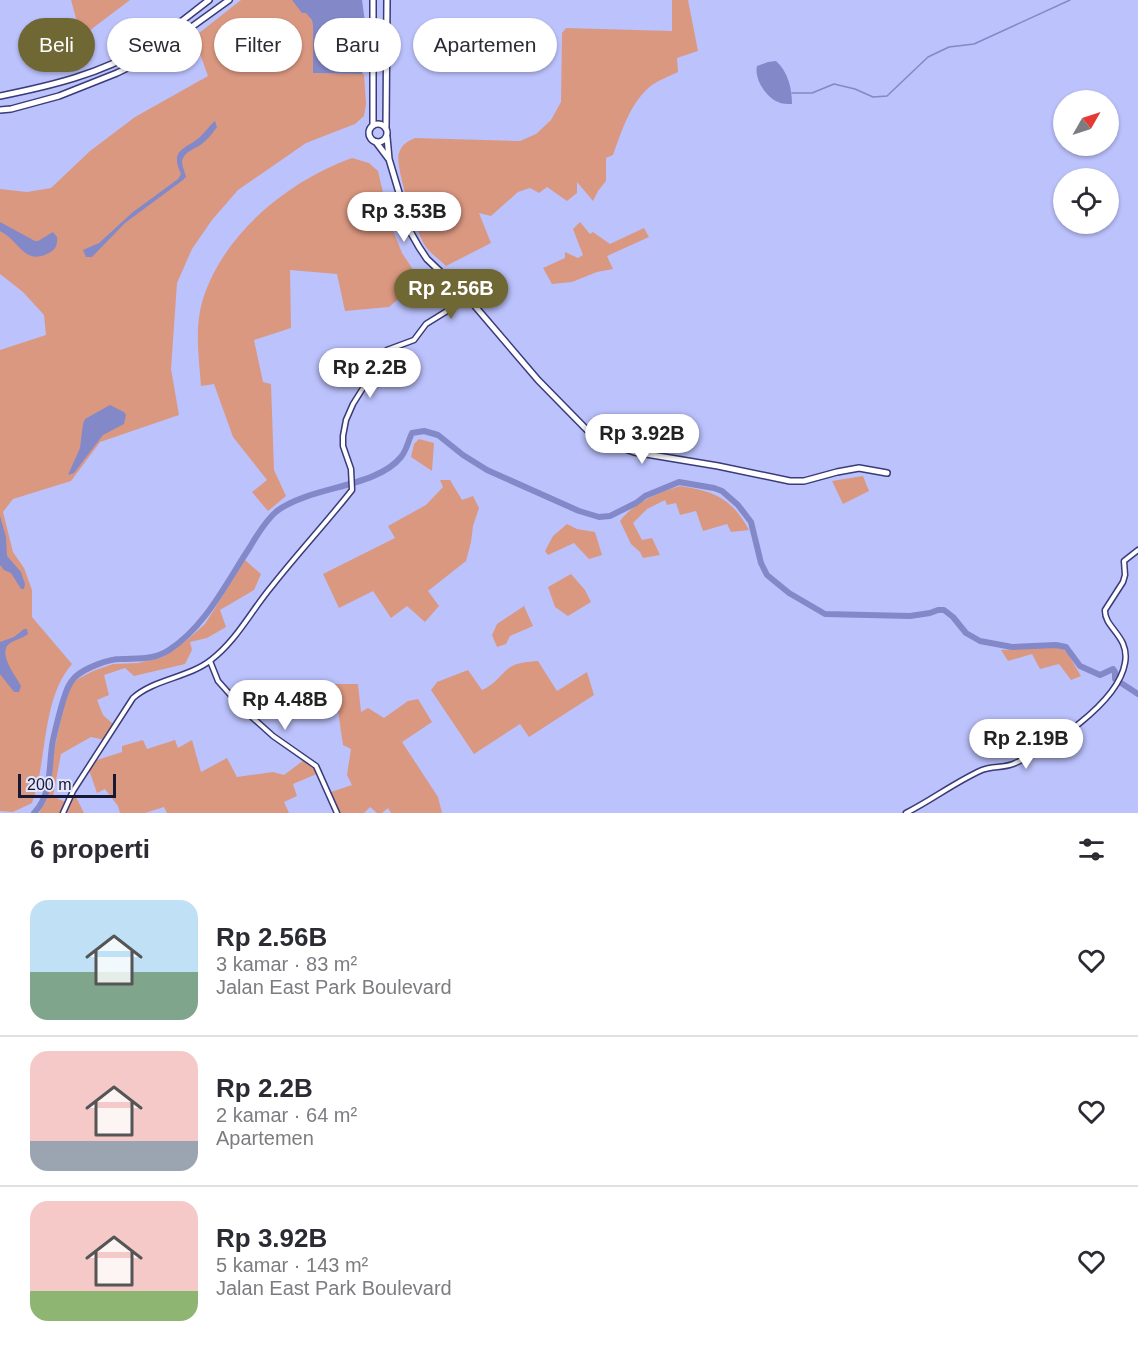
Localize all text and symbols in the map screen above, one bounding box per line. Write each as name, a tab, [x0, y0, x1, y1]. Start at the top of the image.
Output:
chip: Beli	[18, 18, 95, 72]
chip: Sewa	[107, 18, 202, 72]
chip: Filter	[214, 18, 302, 72]
chip: Baru	[314, 18, 401, 72]
chip: Apartemen	[413, 18, 557, 72]
north arrow	[1053, 90, 1119, 156]
map controls	[1053, 90, 1119, 234]
button: locate	[1053, 168, 1119, 234]
pin: Rp 3.53B	[342, 192, 466, 243]
text: Rp 3.53B	[361, 200, 447, 222]
pin: Rp 2.56B	[389, 269, 513, 320]
text: Rp 2.56B	[408, 277, 494, 299]
pin: Rp 2.2B	[315, 348, 425, 399]
text: Rp 2.2B	[333, 356, 407, 378]
pin: Rp 3.92B	[580, 414, 704, 465]
text: Rp 3.92B	[599, 422, 685, 444]
pin: Rp 4.48B	[223, 680, 347, 731]
text: Rp 4.48B	[242, 688, 328, 710]
pin: Rp 2.19B	[964, 719, 1088, 770]
text: Rp 2.19B	[983, 727, 1069, 749]
scale bar	[18, 771, 116, 798]
text: 200 m	[27, 776, 71, 793]
icon: filters	[1075, 833, 1108, 866]
text: 6 properti	[30, 834, 150, 864]
text: Rp 2.56B	[216, 922, 327, 952]
icon: home	[78, 924, 150, 996]
icon: heart	[1075, 944, 1108, 977]
text: 3 kamar · 83 m²	[216, 953, 357, 975]
text: Jalan East Park Boulevard	[216, 976, 452, 998]
text: Rp 2.2B	[216, 1073, 313, 1103]
icon: home	[78, 1075, 150, 1147]
icon: heart	[1075, 1095, 1108, 1128]
text: 2 kamar · 64 m²	[216, 1104, 357, 1126]
text: Apartemen	[216, 1127, 314, 1149]
text: Rp 3.92B	[216, 1223, 327, 1253]
icon: home	[78, 1225, 150, 1297]
icon: heart	[1075, 1245, 1108, 1278]
text: 5 kamar · 143 m²	[216, 1254, 368, 1276]
text: Jalan East Park Boulevard	[216, 1277, 452, 1299]

